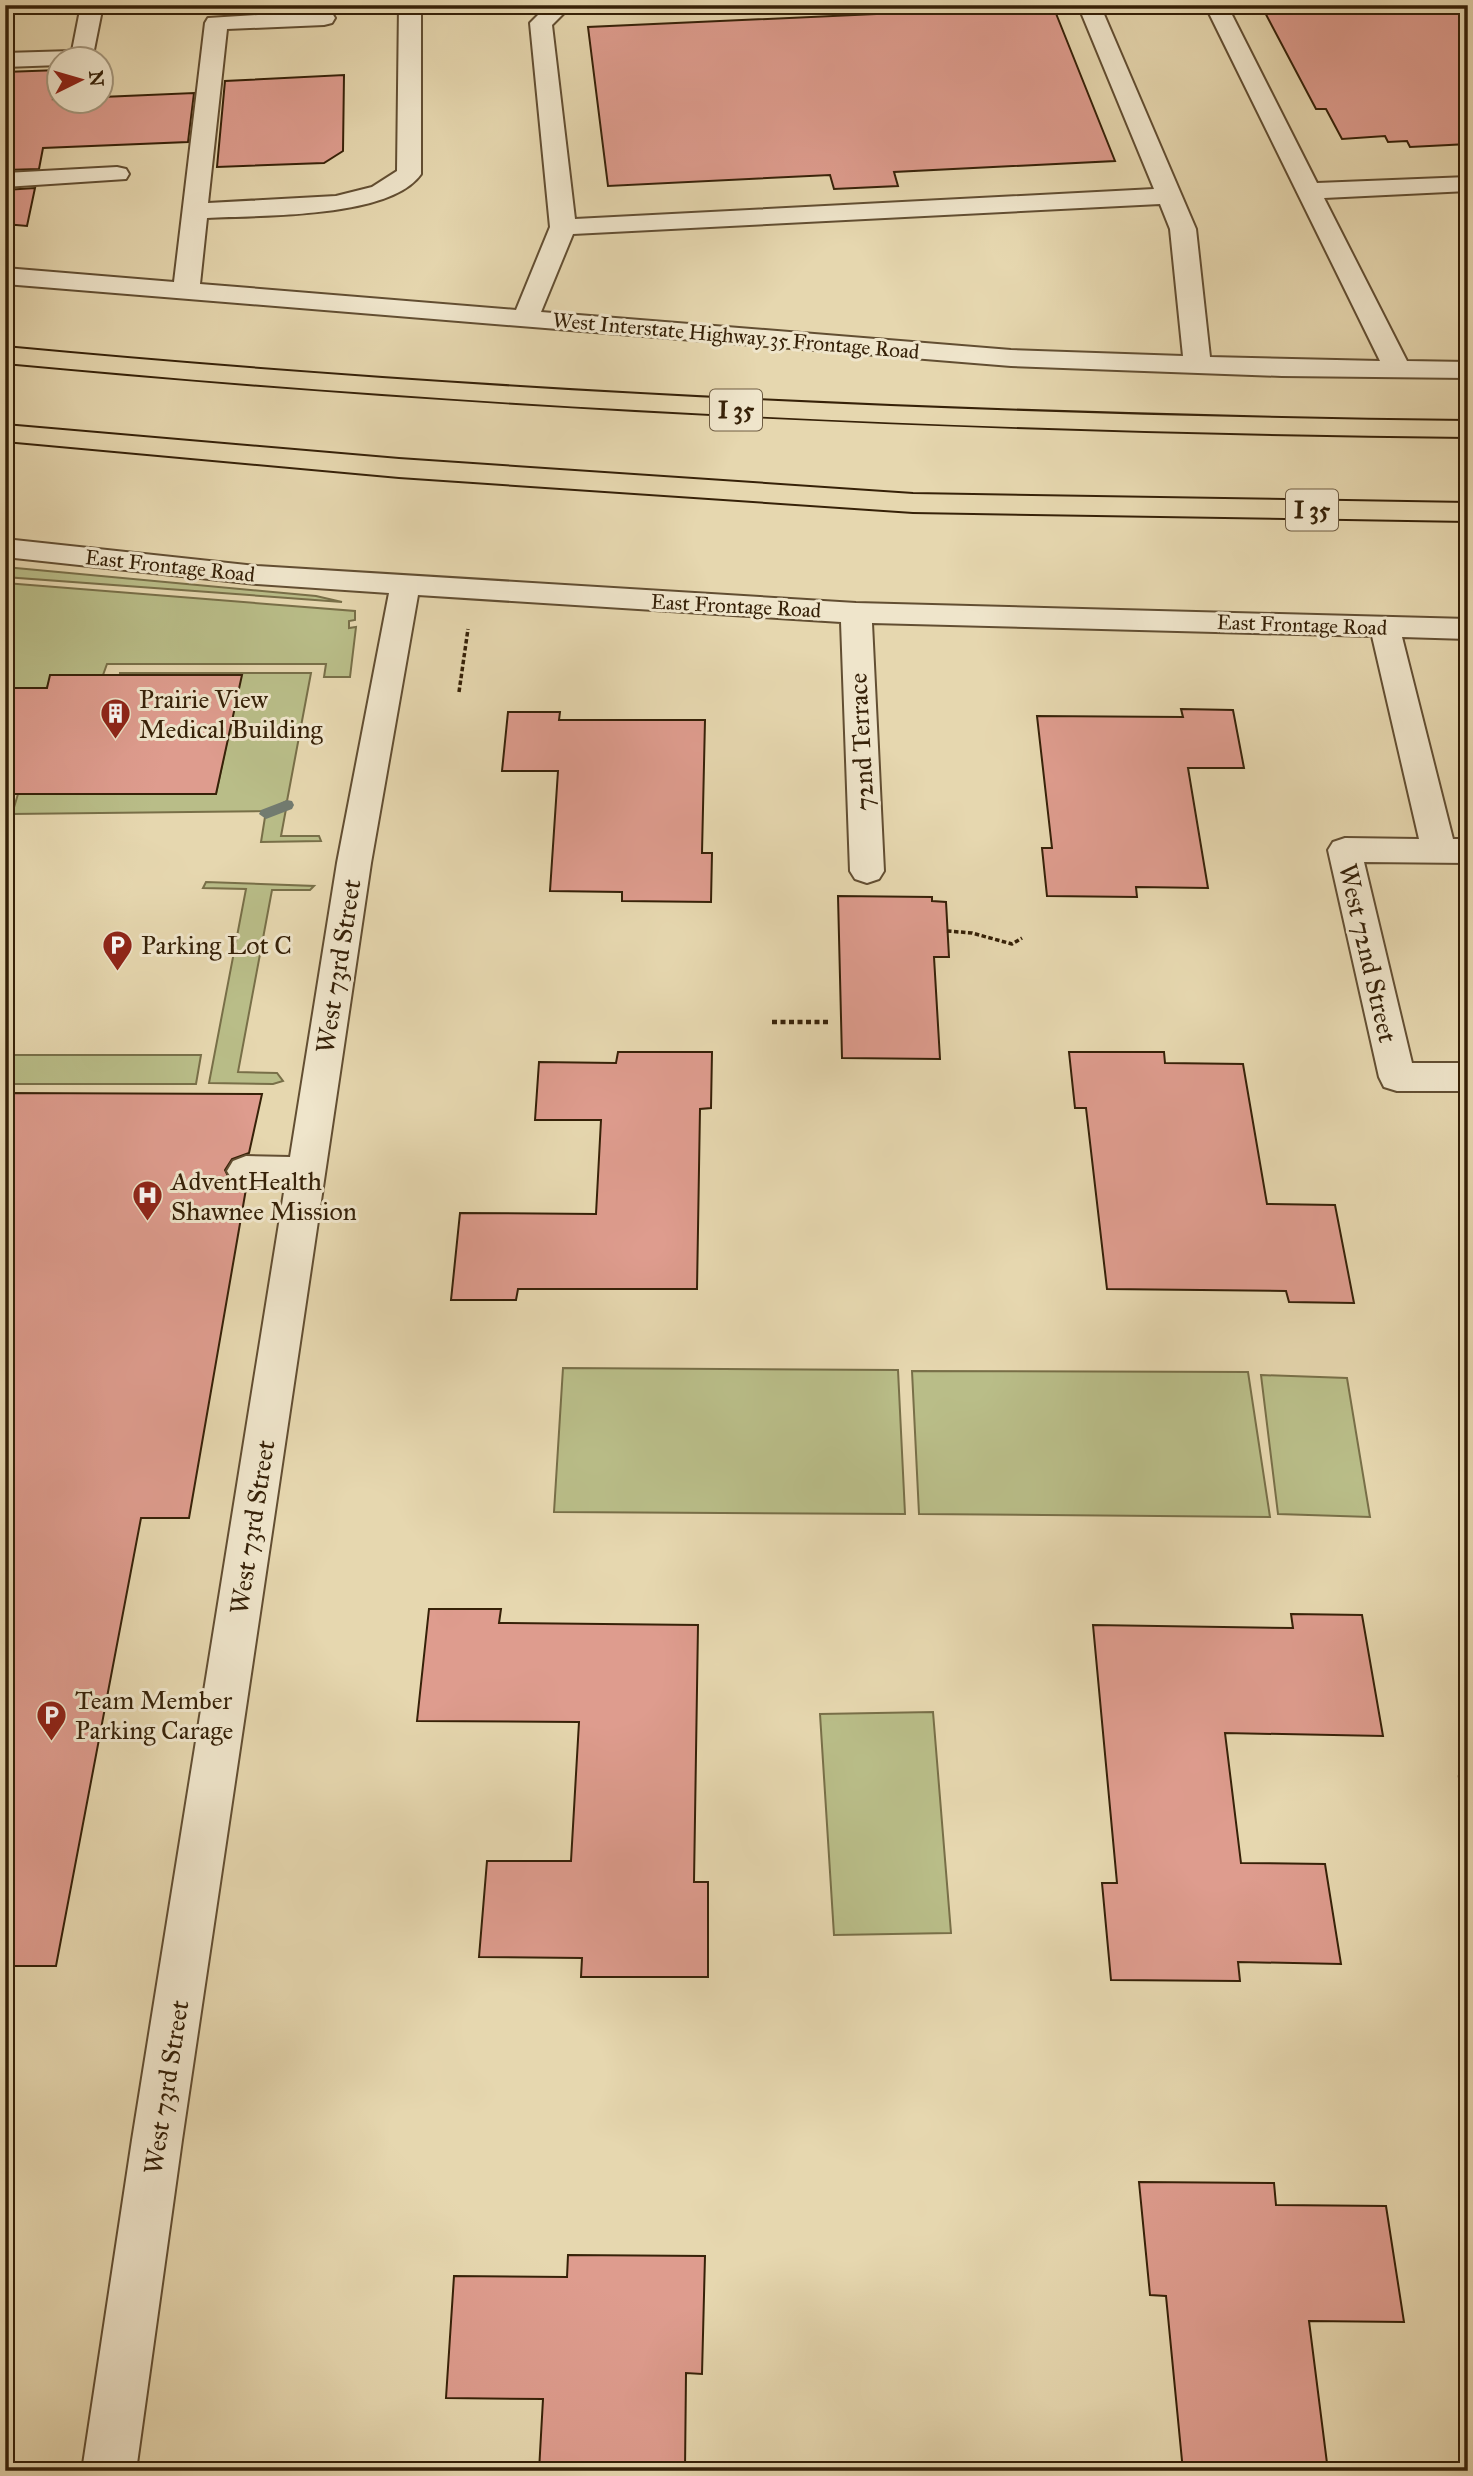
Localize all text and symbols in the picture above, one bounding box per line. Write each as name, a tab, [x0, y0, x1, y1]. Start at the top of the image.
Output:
north arrow	[46, 46, 116, 116]
text: N	[84, 70, 109, 88]
street label: West Interstate Highway 35 Frontage Road	[552, 307, 921, 365]
road number: I 35	[710, 390, 762, 430]
road number: I 35	[1286, 490, 1338, 530]
street label: East Frontage Road	[84, 544, 257, 588]
street label: East Frontage Road	[650, 589, 822, 623]
street label: East Frontage Road	[1216, 609, 1388, 641]
street label: 72nd Terrace	[841, 672, 881, 812]
place label: Prairie View Medical Building	[139, 683, 323, 745]
building icon: Prairie View Medical Building	[99, 697, 133, 741]
street label: West 72nd Street	[1332, 860, 1404, 1046]
street label: West 73rd Street	[308, 877, 368, 1055]
parking icon: Parking Lot C	[101, 928, 135, 972]
place label: Parking Lot C	[141, 929, 292, 961]
place label: AdventHealth Shawnee Mission	[170, 1165, 357, 1227]
hospital icon: AdventHealth Shawnee Mission	[131, 1179, 165, 1223]
street label: West 73rd Street	[222, 1438, 282, 1616]
place label: Team Member Parking Carage	[75, 1684, 234, 1746]
parking icon: Team Member Parking Carage	[35, 1698, 69, 1742]
street label: West 73rd Street	[136, 1998, 196, 2176]

